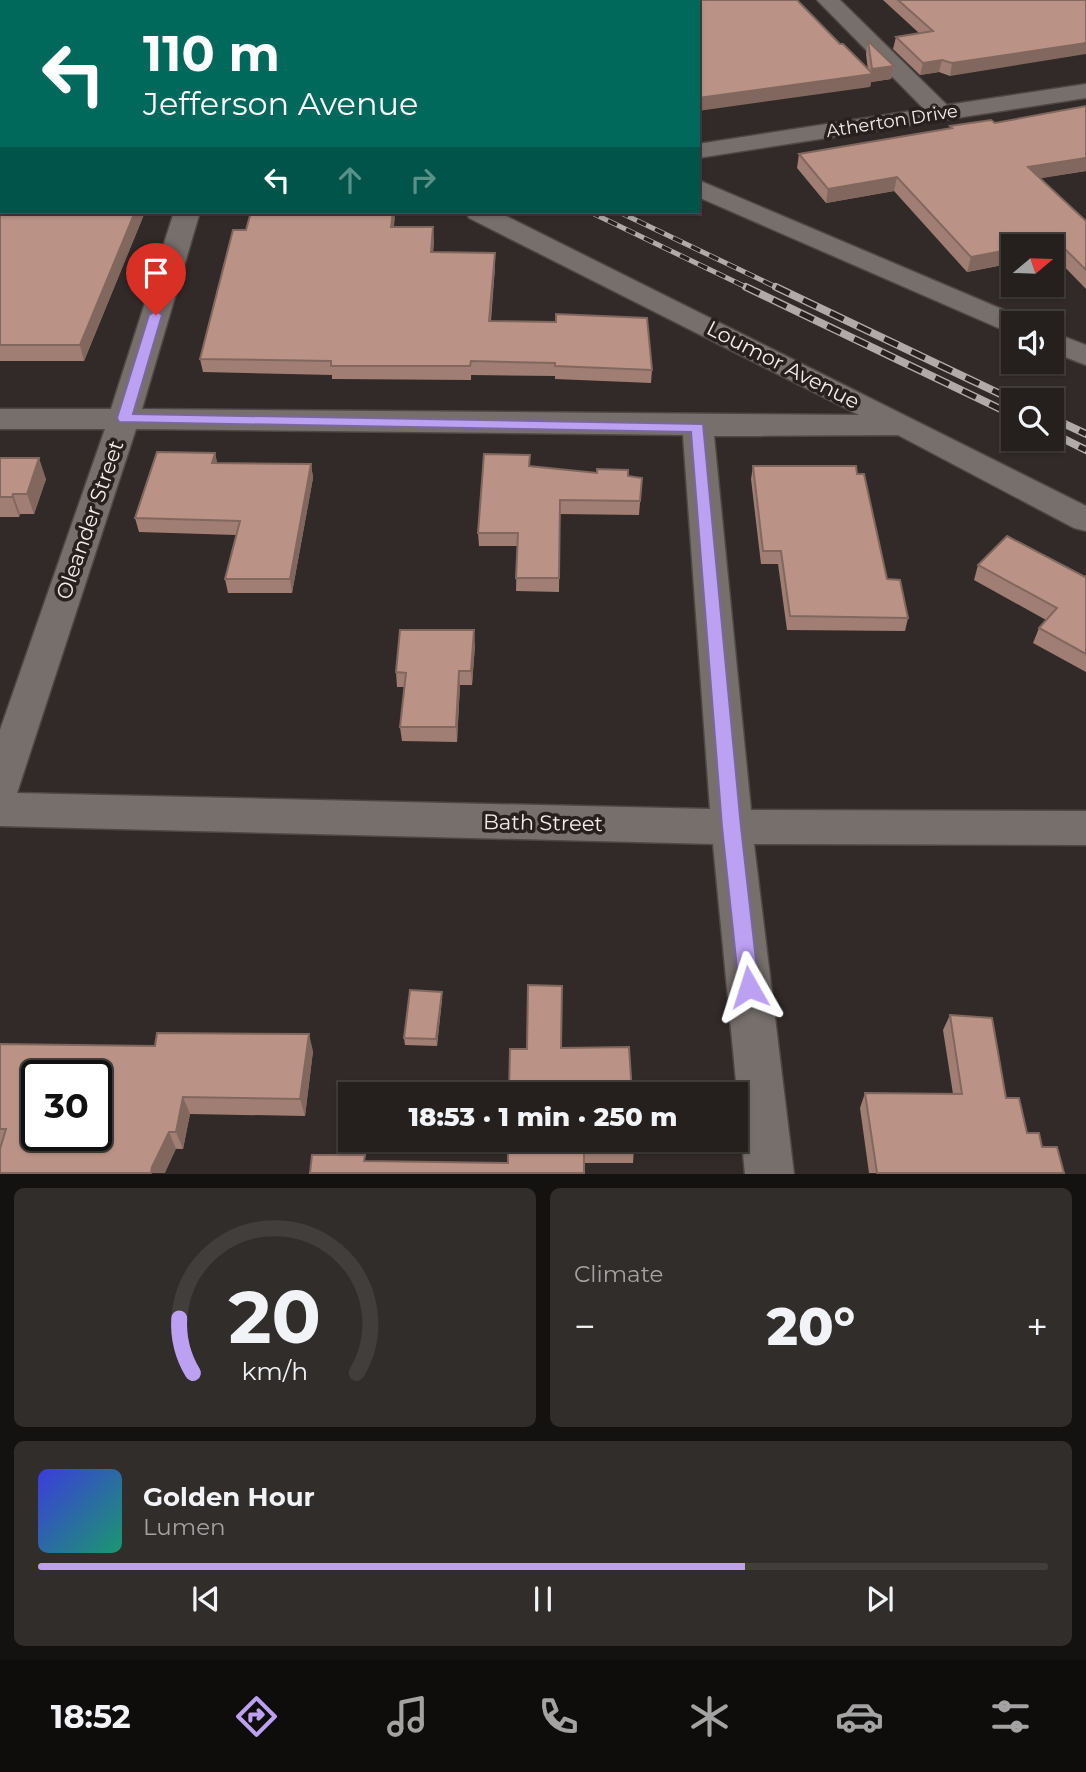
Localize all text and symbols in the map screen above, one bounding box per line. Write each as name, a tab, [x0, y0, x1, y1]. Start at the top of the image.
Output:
text: 110 m	[143, 24, 280, 83]
icon: left	[28, 28, 119, 119]
text: Jefferson Avenue	[143, 84, 418, 123]
street label: Atherton Drive	[825, 100, 959, 142]
icon: left	[258, 161, 296, 199]
icon: ahead	[331, 161, 369, 199]
icon: right	[404, 161, 442, 199]
north arrow	[1001, 234, 1064, 298]
map controls	[1001, 234, 1064, 451]
pin	[126, 243, 186, 315]
icon: arrive	[137, 254, 175, 292]
button: sound	[1001, 311, 1064, 374]
street label: Loumor Avenue	[703, 315, 864, 414]
button: search	[1001, 388, 1064, 451]
street label: Oleander Street	[51, 437, 128, 603]
street label: Bath Street	[483, 809, 603, 836]
position arrow	[712, 950, 786, 1024]
speed limit sign: 30	[21, 1060, 112, 1151]
text: 18:53 · 1 min · 250 m	[408, 1101, 678, 1133]
text: Climate	[574, 1260, 663, 1288]
text: 20	[229, 1274, 321, 1362]
text: 20°	[767, 1295, 855, 1358]
text: −	[574, 1303, 596, 1350]
text: +	[1026, 1303, 1048, 1350]
text: km/h	[242, 1356, 308, 1386]
text: Golden Hour	[143, 1481, 315, 1513]
text: Lumen	[143, 1513, 226, 1541]
icon: previous	[187, 1580, 225, 1618]
icon: pause	[524, 1580, 562, 1618]
icon: next	[861, 1580, 899, 1618]
icon: directions	[232, 1692, 281, 1741]
icon: music	[383, 1692, 432, 1741]
icon: phone	[534, 1692, 583, 1741]
icon: climate	[685, 1692, 734, 1741]
icon: car	[835, 1692, 884, 1741]
icon: filters	[986, 1692, 1035, 1741]
text: 18:52	[51, 1697, 131, 1736]

